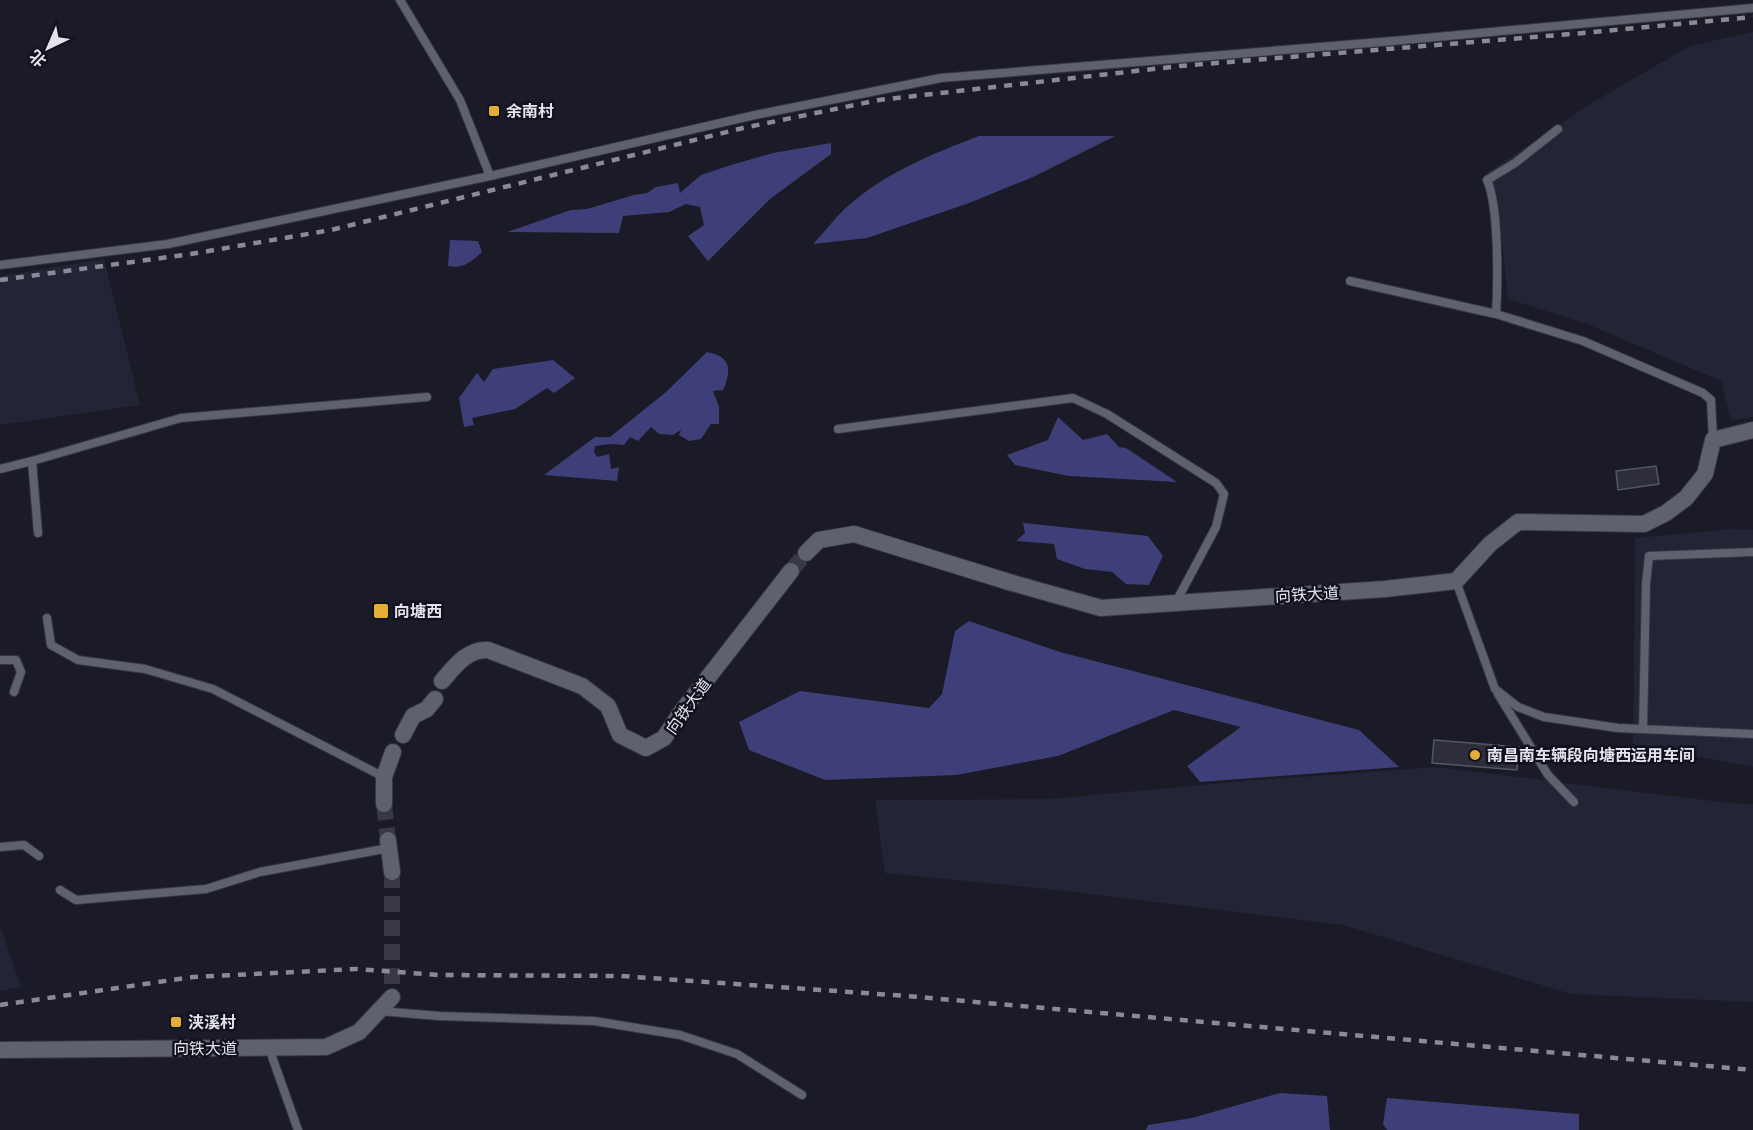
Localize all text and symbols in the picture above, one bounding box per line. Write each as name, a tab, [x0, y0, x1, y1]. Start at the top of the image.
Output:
north arrow	[18, 18, 78, 78]
text: 北	[25, 47, 50, 72]
place label: 余南村	[506, 101, 554, 120]
marker: 余南村	[487, 104, 501, 118]
street label: 向铁大道	[1275, 582, 1339, 605]
place label: 向塘西	[394, 601, 442, 620]
marker: 向塘西	[372, 602, 390, 620]
street label: 向铁大道	[661, 674, 714, 737]
place label: 南昌南车辆段向塘西运用车间	[1487, 745, 1695, 764]
marker: 南昌南车辆段向塘西运用车间	[1468, 748, 1482, 762]
place label: 浃溪村	[188, 1012, 236, 1031]
marker: 浃溪村	[169, 1015, 183, 1029]
street label: 向铁大道	[173, 1038, 237, 1057]

